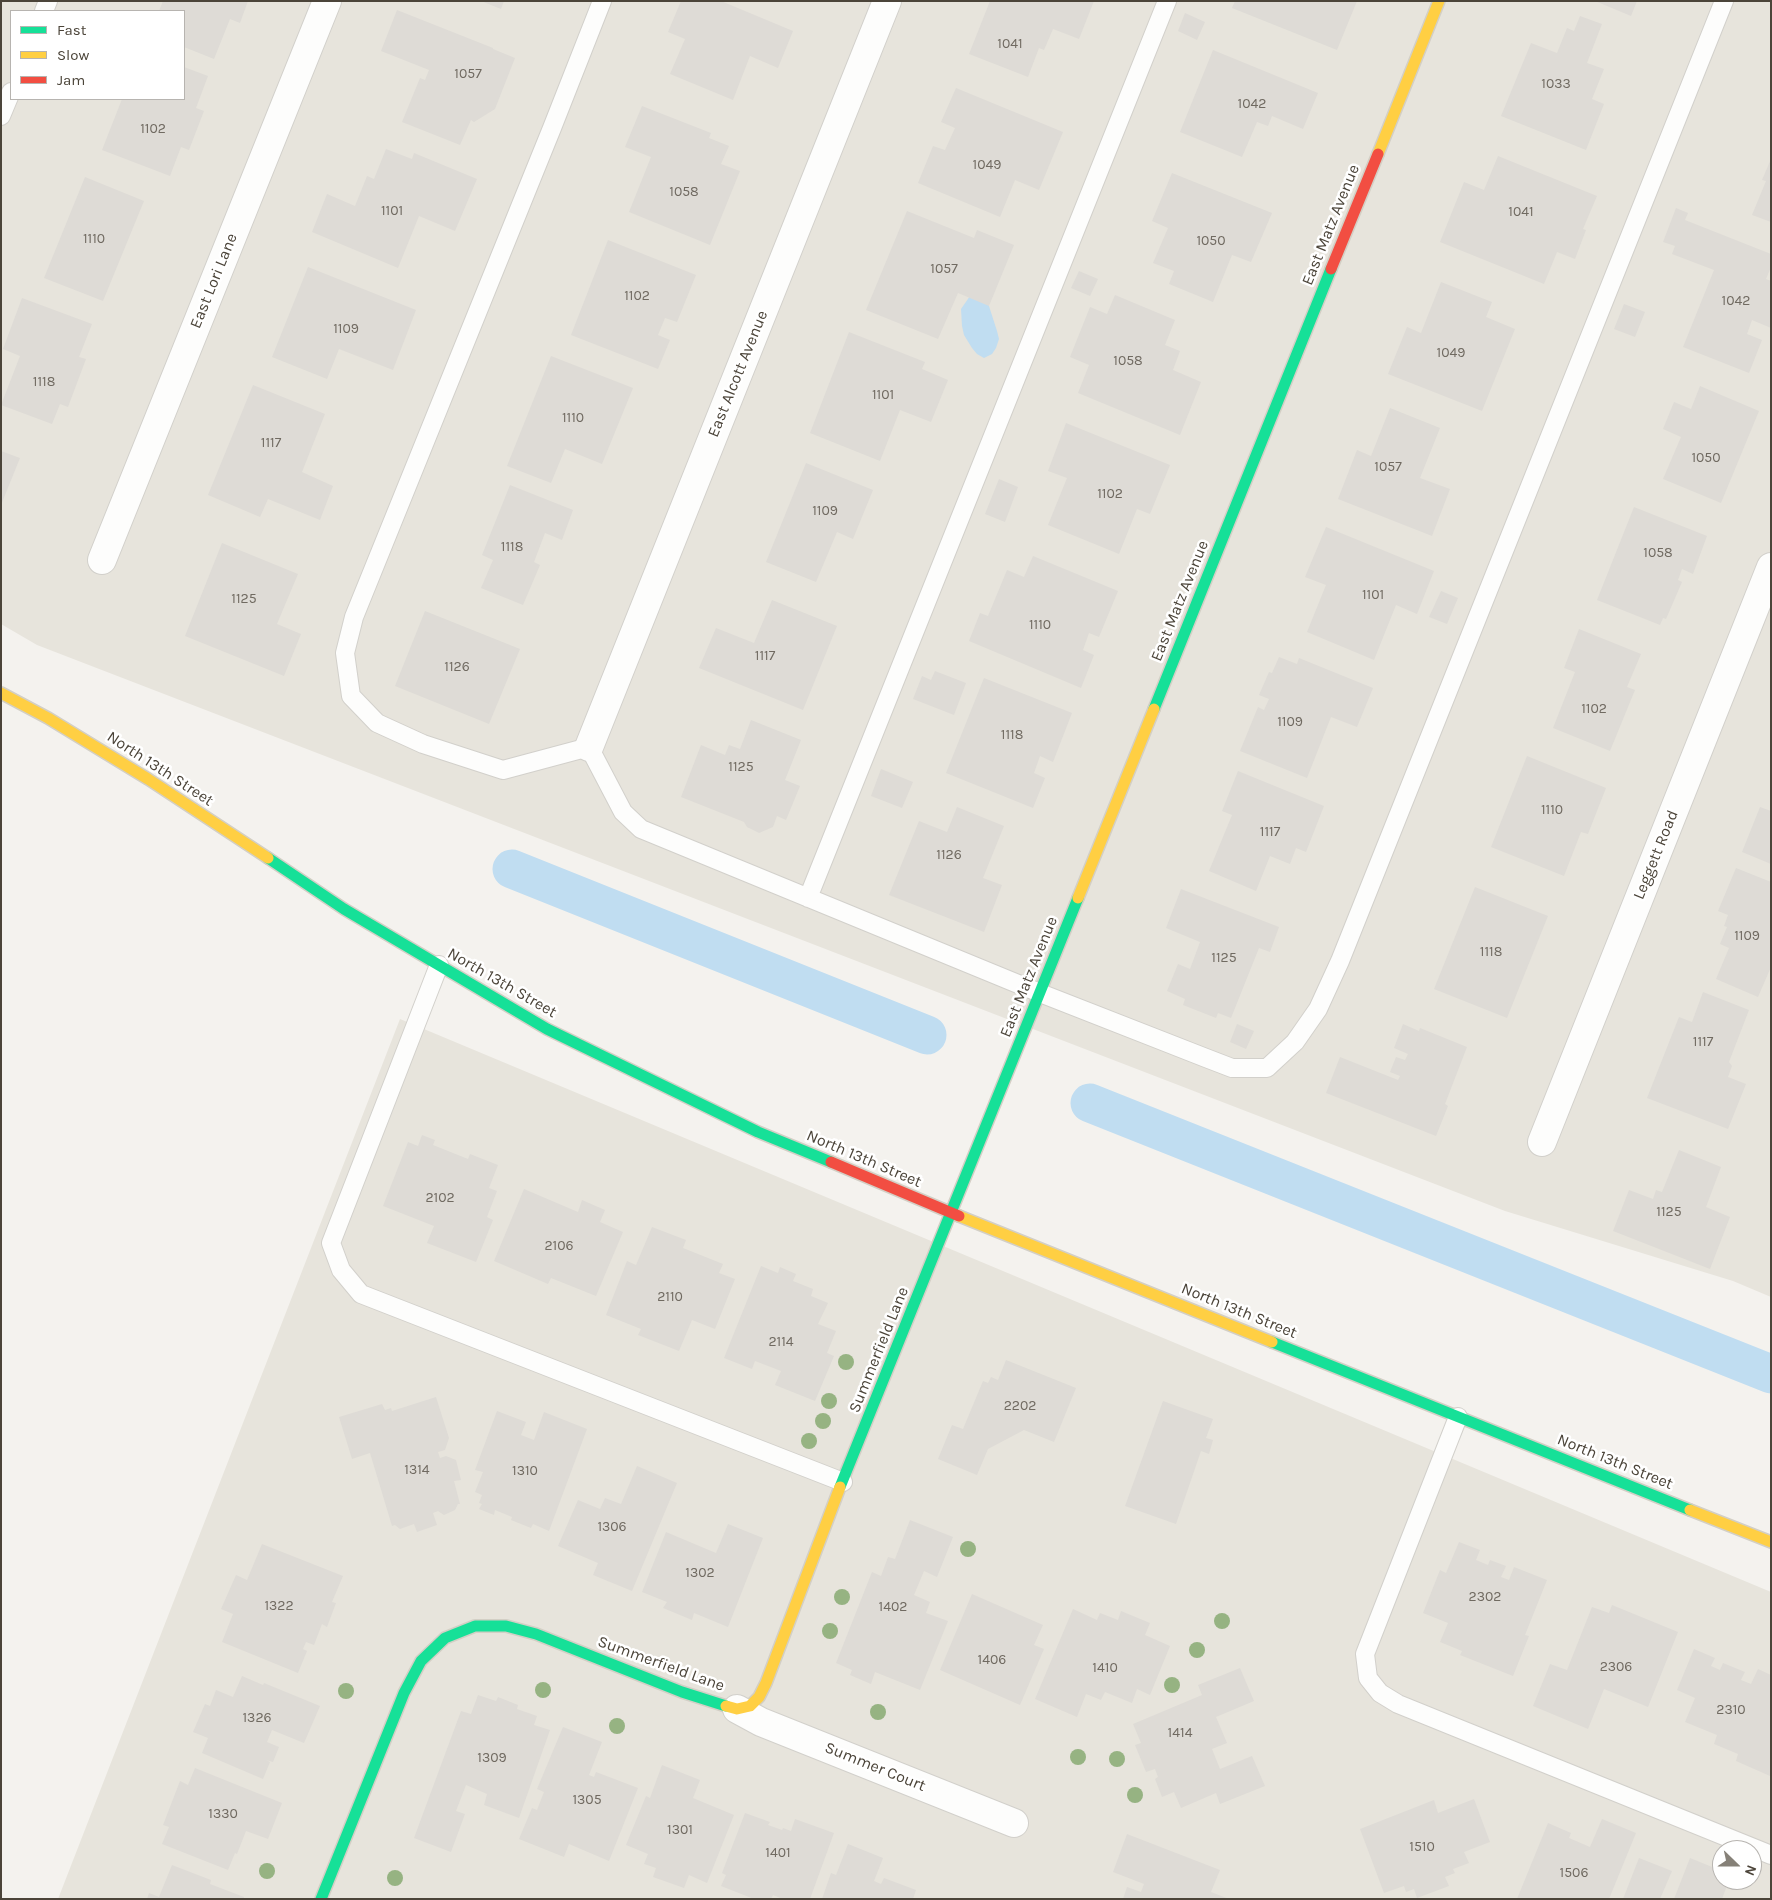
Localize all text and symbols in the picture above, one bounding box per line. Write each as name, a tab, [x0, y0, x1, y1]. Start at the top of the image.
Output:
legend	[10, 10, 185, 100]
text: Fast	[57, 21, 86, 39]
house number: 1041	[997, 36, 1023, 52]
text: Slow	[57, 46, 89, 64]
house number: 1057	[454, 66, 482, 82]
text: Jam	[57, 71, 85, 89]
house number: 1033	[1541, 76, 1571, 92]
house number: 1042	[1238, 96, 1266, 112]
house number: 1102	[140, 121, 166, 137]
house number: 1049	[973, 157, 1001, 173]
street label: East Matz Avenue	[1298, 162, 1364, 288]
house number: 1058	[669, 184, 699, 200]
house number: 1101	[381, 203, 403, 219]
house number: 1041	[1508, 204, 1534, 220]
house number: 1110	[83, 231, 105, 247]
street label: East Lori Lane	[186, 231, 242, 331]
house number: 1050	[1196, 233, 1226, 249]
house number: 1057	[930, 261, 958, 277]
house number: 1102	[624, 288, 650, 304]
house number: 1042	[1722, 293, 1750, 309]
street label: East Alcott Avenue	[704, 308, 772, 440]
house number: 1109	[333, 321, 359, 337]
house number: 1049	[1437, 345, 1465, 361]
house number: 1058	[1113, 353, 1143, 369]
house number: 1118	[33, 374, 55, 390]
house number: 1101	[872, 387, 894, 403]
house number: 1110	[562, 410, 584, 426]
house number: 1117	[261, 435, 281, 451]
house number: 1050	[1691, 450, 1721, 466]
house number: 1057	[1374, 459, 1402, 475]
house number: 1102	[1097, 486, 1123, 502]
house number: 1109	[812, 503, 838, 519]
street label: East Matz Avenue	[1147, 538, 1213, 664]
house number: 1118	[501, 539, 523, 555]
house number: 1058	[1643, 545, 1673, 561]
house number: 1101	[1362, 587, 1384, 603]
house number: 1125	[231, 591, 257, 607]
house number: 1110	[1029, 617, 1051, 633]
house number: 1117	[755, 648, 775, 664]
house number: 1126	[444, 659, 470, 675]
house number: 1102	[1581, 701, 1607, 717]
house number: 1109	[1277, 714, 1303, 730]
street label: North 13th Street	[103, 727, 217, 811]
house number: 1118	[1001, 727, 1023, 743]
house number: 1125	[728, 759, 754, 775]
house number: 1110	[1541, 802, 1563, 818]
street label: Leggett Road	[1629, 808, 1683, 902]
house number: 1117	[1260, 824, 1280, 840]
house number: 1126	[936, 847, 962, 863]
street label: East Matz Avenue	[996, 914, 1062, 1040]
house number: 1109	[1734, 928, 1760, 944]
street label: North 13th Street	[444, 944, 560, 1022]
house number: 1118	[1480, 944, 1502, 960]
house number: 1125	[1211, 950, 1237, 966]
house number: 1117	[1693, 1034, 1713, 1050]
street label: North 13th Street	[804, 1126, 924, 1192]
house number: 2102	[425, 1190, 455, 1206]
house number: 1125	[1656, 1204, 1682, 1220]
house number: 2106	[544, 1238, 574, 1254]
street label: North 13th Street	[1178, 1279, 1300, 1343]
street label: Summerfield Lane	[845, 1284, 913, 1416]
house number: 2110	[657, 1289, 683, 1305]
house number: 2114	[768, 1334, 794, 1350]
house number: 2202	[1004, 1398, 1036, 1414]
street label: North 13th Street	[1554, 1430, 1676, 1494]
house number: 1314	[404, 1462, 430, 1478]
house number: 1310	[512, 1463, 538, 1479]
house number: 1306	[597, 1519, 627, 1535]
house number: 1302	[685, 1565, 715, 1581]
house number: 2302	[1469, 1589, 1501, 1605]
house number: 1322	[264, 1598, 294, 1614]
house number: 1402	[879, 1599, 907, 1615]
street label: Summerfield Lane	[595, 1632, 727, 1696]
house number: 1406	[978, 1652, 1006, 1668]
house number: 2306	[1600, 1659, 1632, 1675]
house number: 1410	[1092, 1660, 1118, 1676]
house number: 2310	[1716, 1702, 1746, 1718]
house number: 1326	[242, 1710, 272, 1726]
house number: 1414	[1168, 1725, 1192, 1741]
street label: Summer Court	[822, 1738, 928, 1796]
house number: 1309	[477, 1750, 507, 1766]
house number: 1305	[572, 1792, 602, 1808]
house number: 1330	[208, 1806, 238, 1822]
house number: 1301	[667, 1822, 693, 1838]
house number: 1510	[1409, 1839, 1435, 1855]
north arrow	[1712, 1840, 1762, 1890]
house number: 1401	[765, 1845, 791, 1861]
text: N	[1741, 1863, 1760, 1878]
house number: 1506	[1560, 1865, 1588, 1881]

